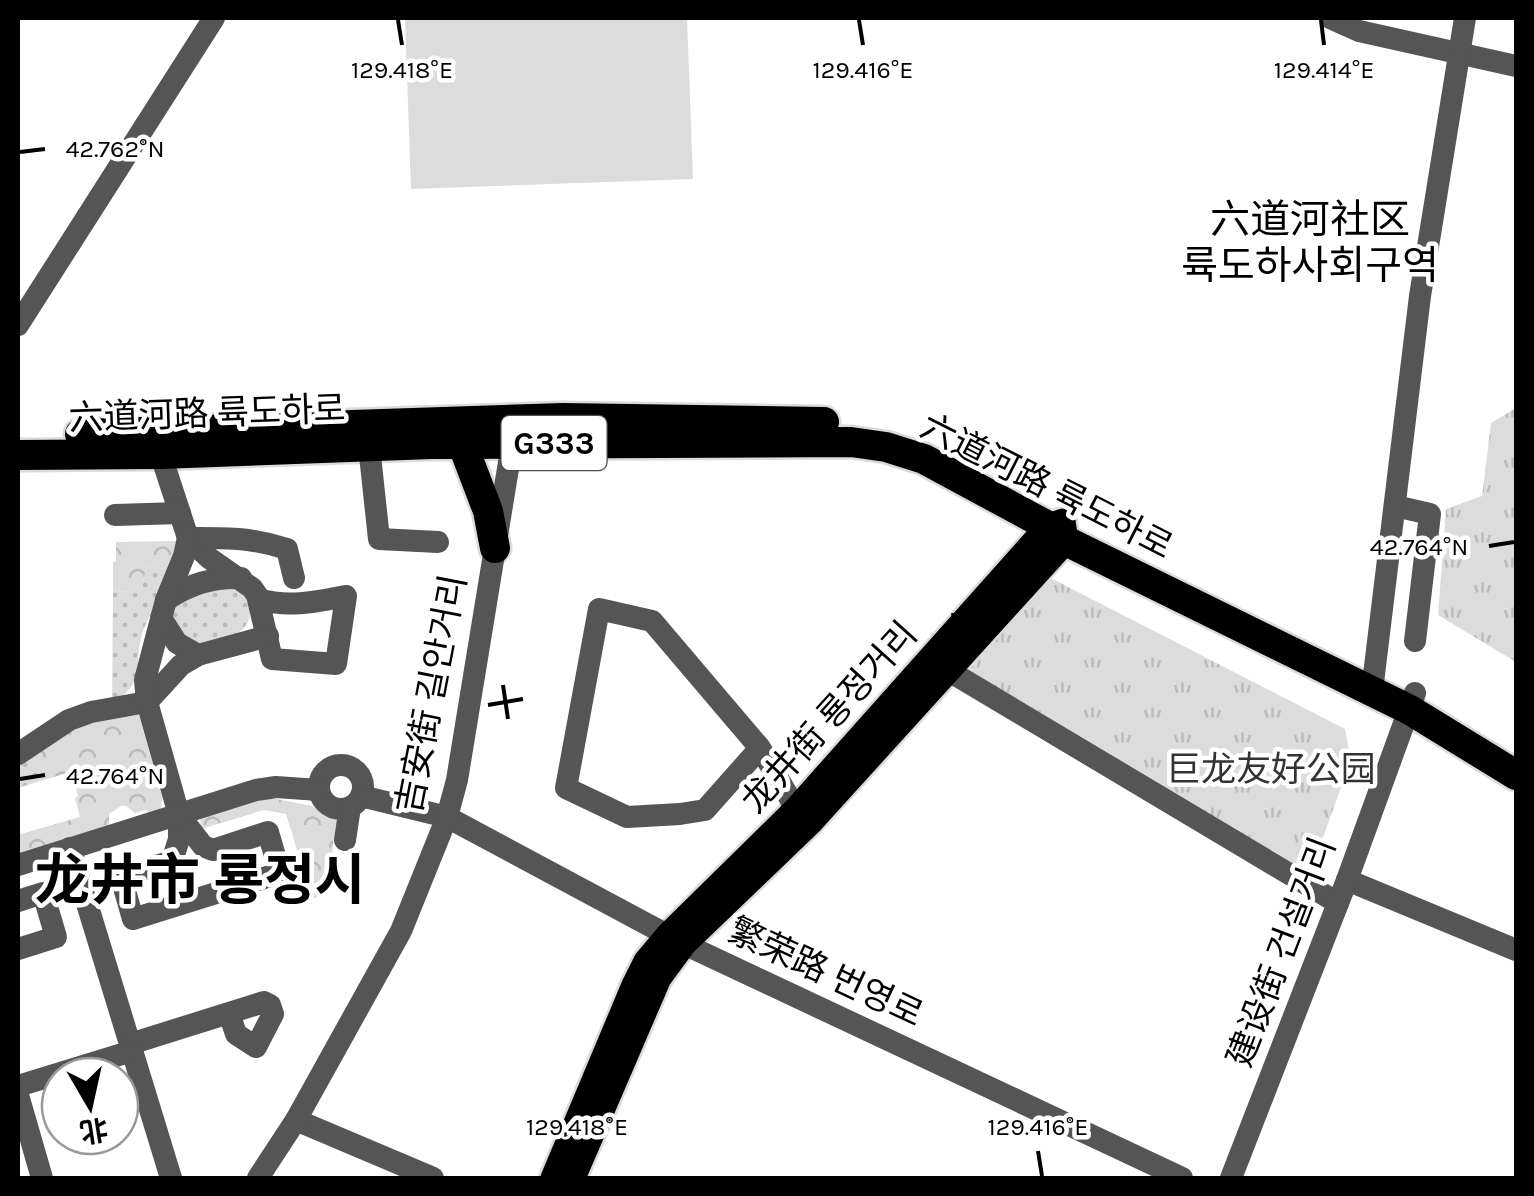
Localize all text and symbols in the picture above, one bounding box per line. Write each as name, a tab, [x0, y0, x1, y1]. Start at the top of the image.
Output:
text: 129.418°E	[351, 55, 453, 84]
text: 129.416°E	[813, 55, 913, 84]
text: 129.414°E	[1274, 55, 1374, 84]
text: 42.762°N	[65, 134, 165, 163]
district label: 六道河社区 륙도하사회구역	[1181, 196, 1439, 289]
street label: 六道河路 륙도하로	[68, 388, 346, 439]
street label: 六道河路 륙도하로	[914, 405, 1180, 568]
road number: G333	[502, 416, 606, 470]
text: 42.764°N	[1370, 532, 1468, 561]
street label: 吉安街 길안거리	[388, 571, 475, 817]
street label: 龙井街 룡정거리	[733, 614, 926, 821]
park label: 巨龙友好公园	[1166, 749, 1376, 790]
text: 42.764°N	[66, 761, 164, 790]
street label: 建设街 건설거리	[1219, 832, 1344, 1073]
district label: 龙井市 룡정시	[35, 849, 365, 913]
street label: 繁荣路 번영로	[722, 910, 930, 1035]
north arrow	[40, 1056, 140, 1156]
text: 北	[77, 1112, 110, 1149]
text: 129.418°E	[526, 1112, 628, 1141]
text: 129.416°E	[988, 1112, 1088, 1141]

